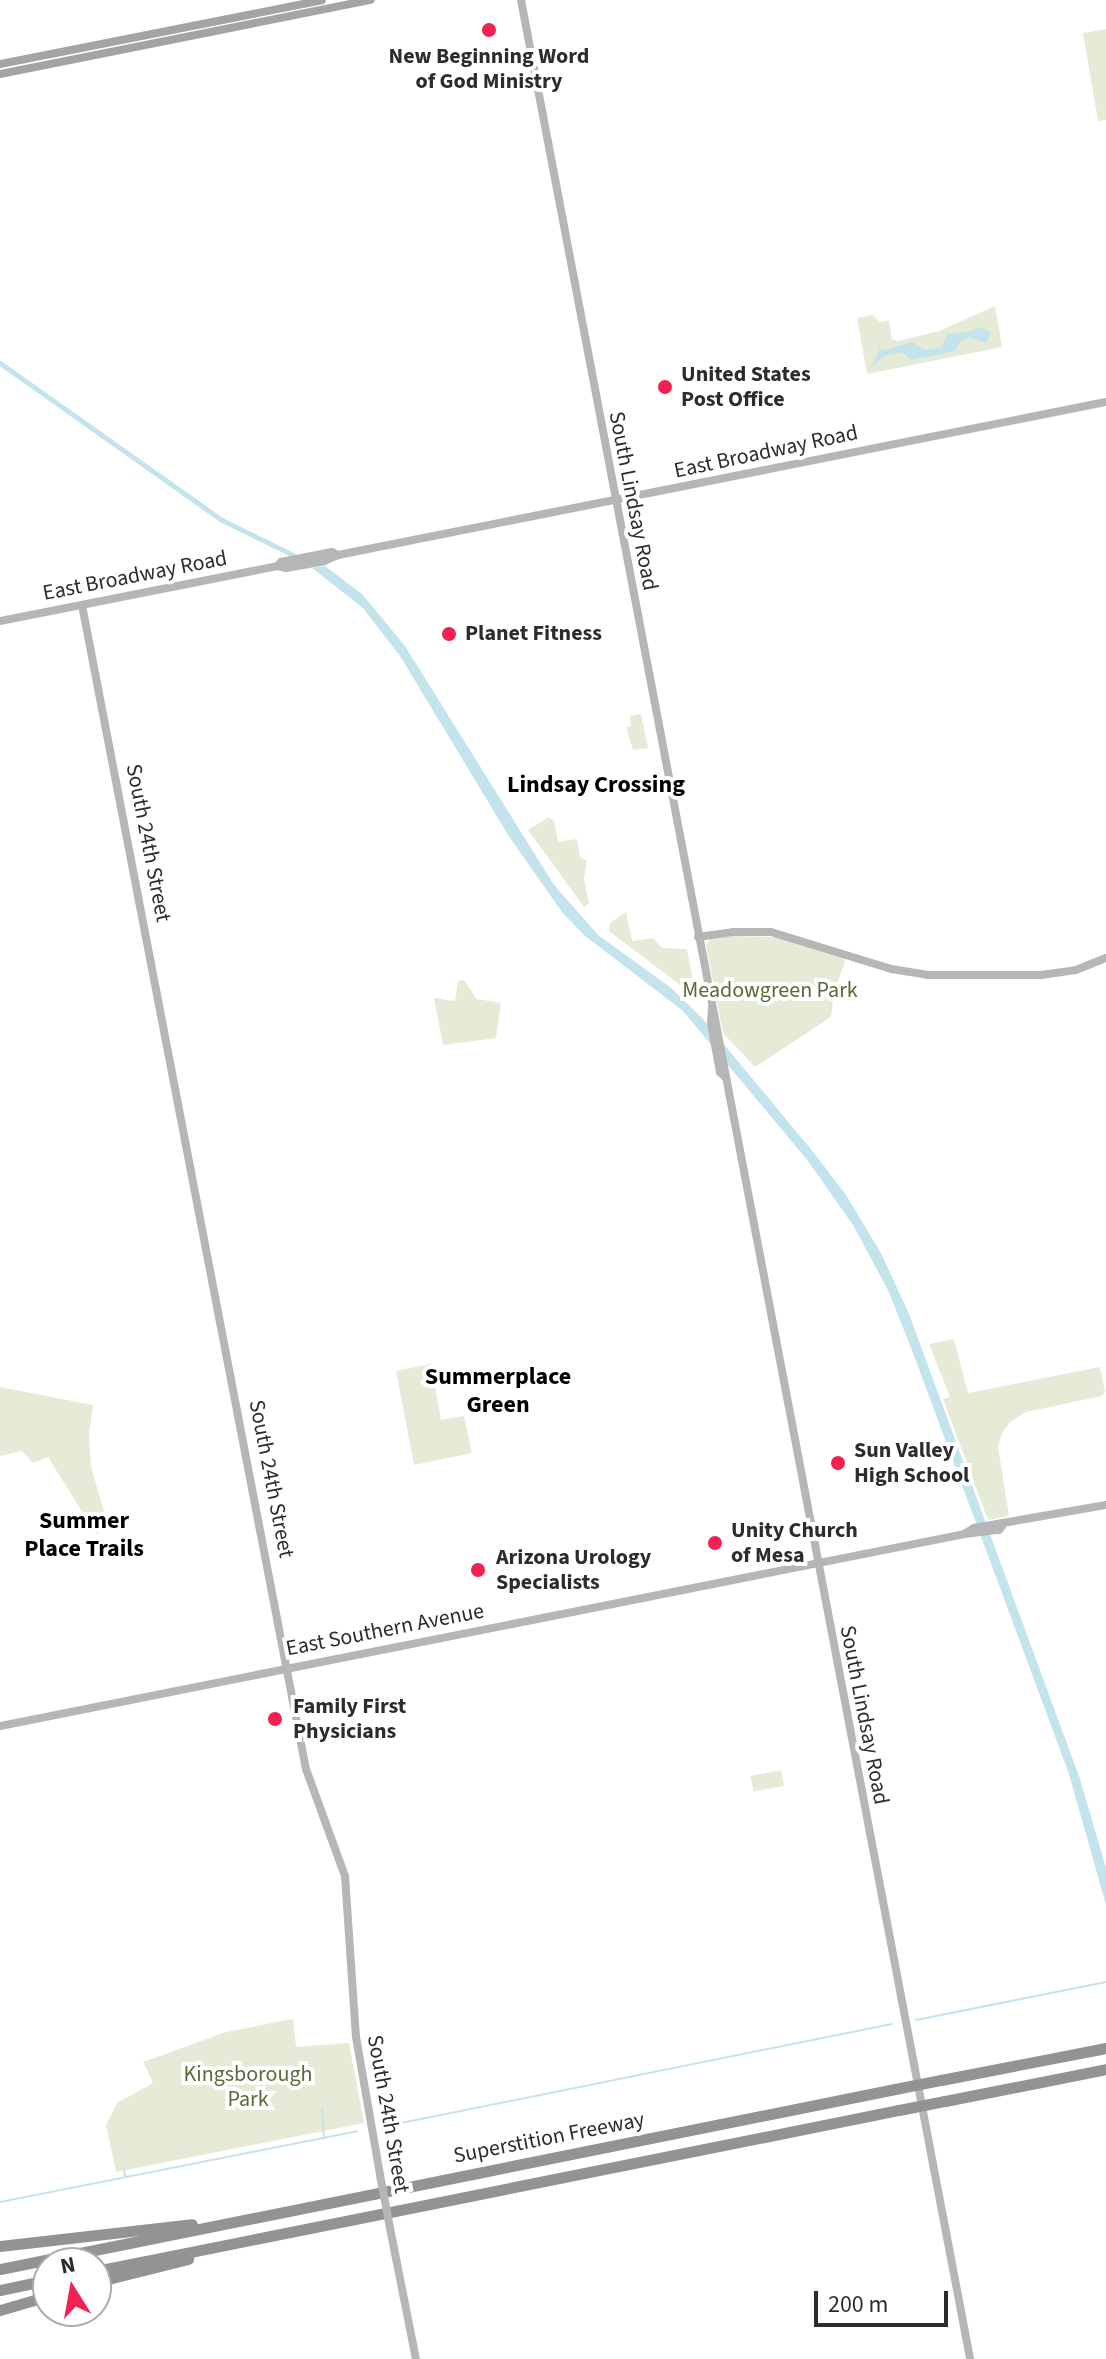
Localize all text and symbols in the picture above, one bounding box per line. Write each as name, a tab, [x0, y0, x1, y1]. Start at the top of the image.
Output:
marker: New Beginning Word of God Ministry	[480, 21, 498, 39]
place label: New Beginning Word of God Ministry	[389, 43, 589, 94]
place label: United States Post Office	[681, 361, 811, 412]
marker: United States Post Office	[656, 378, 674, 396]
street label: South Lindsay Road	[603, 409, 663, 593]
street label: East Broadway Road	[672, 420, 860, 484]
street label: East Broadway Road	[41, 545, 229, 607]
place label: Planet Fitness	[465, 621, 602, 647]
marker: Planet Fitness	[440, 625, 458, 643]
street label: South 24th Street	[120, 762, 176, 924]
district label: Lindsay Crossing	[507, 771, 685, 799]
park label: Meadowgreen Park	[682, 978, 858, 1004]
district label: Summerplace Green	[425, 1363, 571, 1419]
street label: South 24th Street	[243, 1398, 299, 1560]
place label: Sun Valley High School	[854, 1437, 969, 1488]
marker: Sun Valley High School	[829, 1454, 847, 1472]
district label: Summer Place Trails	[24, 1507, 144, 1563]
place label: Unity Church of Mesa	[731, 1517, 858, 1568]
marker: Unity Church of Mesa	[706, 1534, 724, 1552]
place label: Arizona Urology Specialists	[496, 1544, 651, 1596]
marker: Arizona Urology Specialists	[467, 1559, 489, 1581]
street label: East Southern Avenue	[284, 1598, 486, 1662]
street label: South Lindsay Road	[834, 1623, 894, 1807]
place label: Family First Physicians	[293, 1693, 406, 1744]
marker: Family First Physicians	[264, 1708, 286, 1730]
street label: South 24th Street	[361, 2033, 415, 2195]
park label: Kingsborough Park	[184, 2061, 312, 2112]
street label: Superstition Freeway	[451, 2107, 647, 2169]
north arrow	[32, 2247, 112, 2327]
text: N	[58, 2248, 78, 2283]
scale bar	[818, 2275, 952, 2325]
text: 200 m	[828, 2287, 888, 2322]

